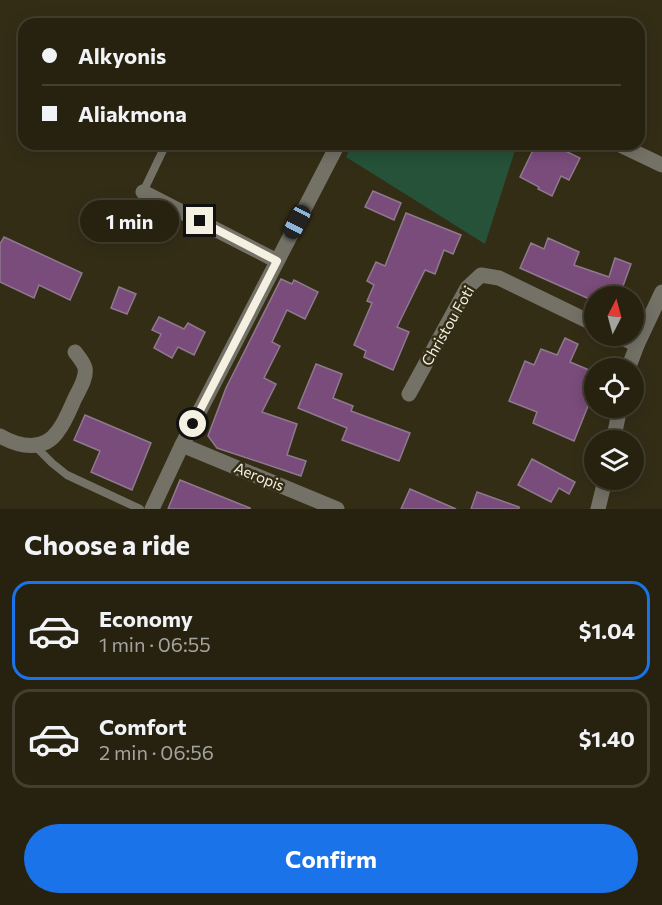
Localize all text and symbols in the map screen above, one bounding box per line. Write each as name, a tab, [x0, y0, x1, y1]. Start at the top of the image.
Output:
text: Alkyonis	[78, 42, 166, 69]
text: Aliakmona	[78, 100, 187, 127]
callout: 1 min	[80, 200, 179, 242]
car	[281, 202, 313, 242]
route end	[186, 207, 213, 234]
text: 1 min	[106, 209, 153, 233]
street label: Christou Foti	[417, 283, 477, 368]
north arrow	[584, 286, 644, 346]
map controls	[584, 286, 644, 490]
button: locate	[584, 358, 644, 418]
route start	[179, 410, 206, 437]
button: layers	[584, 430, 644, 490]
street label: Aeropis	[232, 458, 287, 494]
text: Choose a ride	[24, 528, 190, 561]
icon: car	[27, 604, 81, 658]
text: Economy	[99, 605, 193, 632]
text: $1.04	[579, 617, 635, 644]
text: 1 min · 06:55	[99, 632, 211, 656]
icon: car	[27, 712, 81, 766]
text: Comfort	[99, 713, 187, 740]
text: $1.40	[579, 725, 635, 752]
text: 2 min · 06:56	[99, 740, 214, 764]
button: Confirm	[24, 824, 638, 893]

